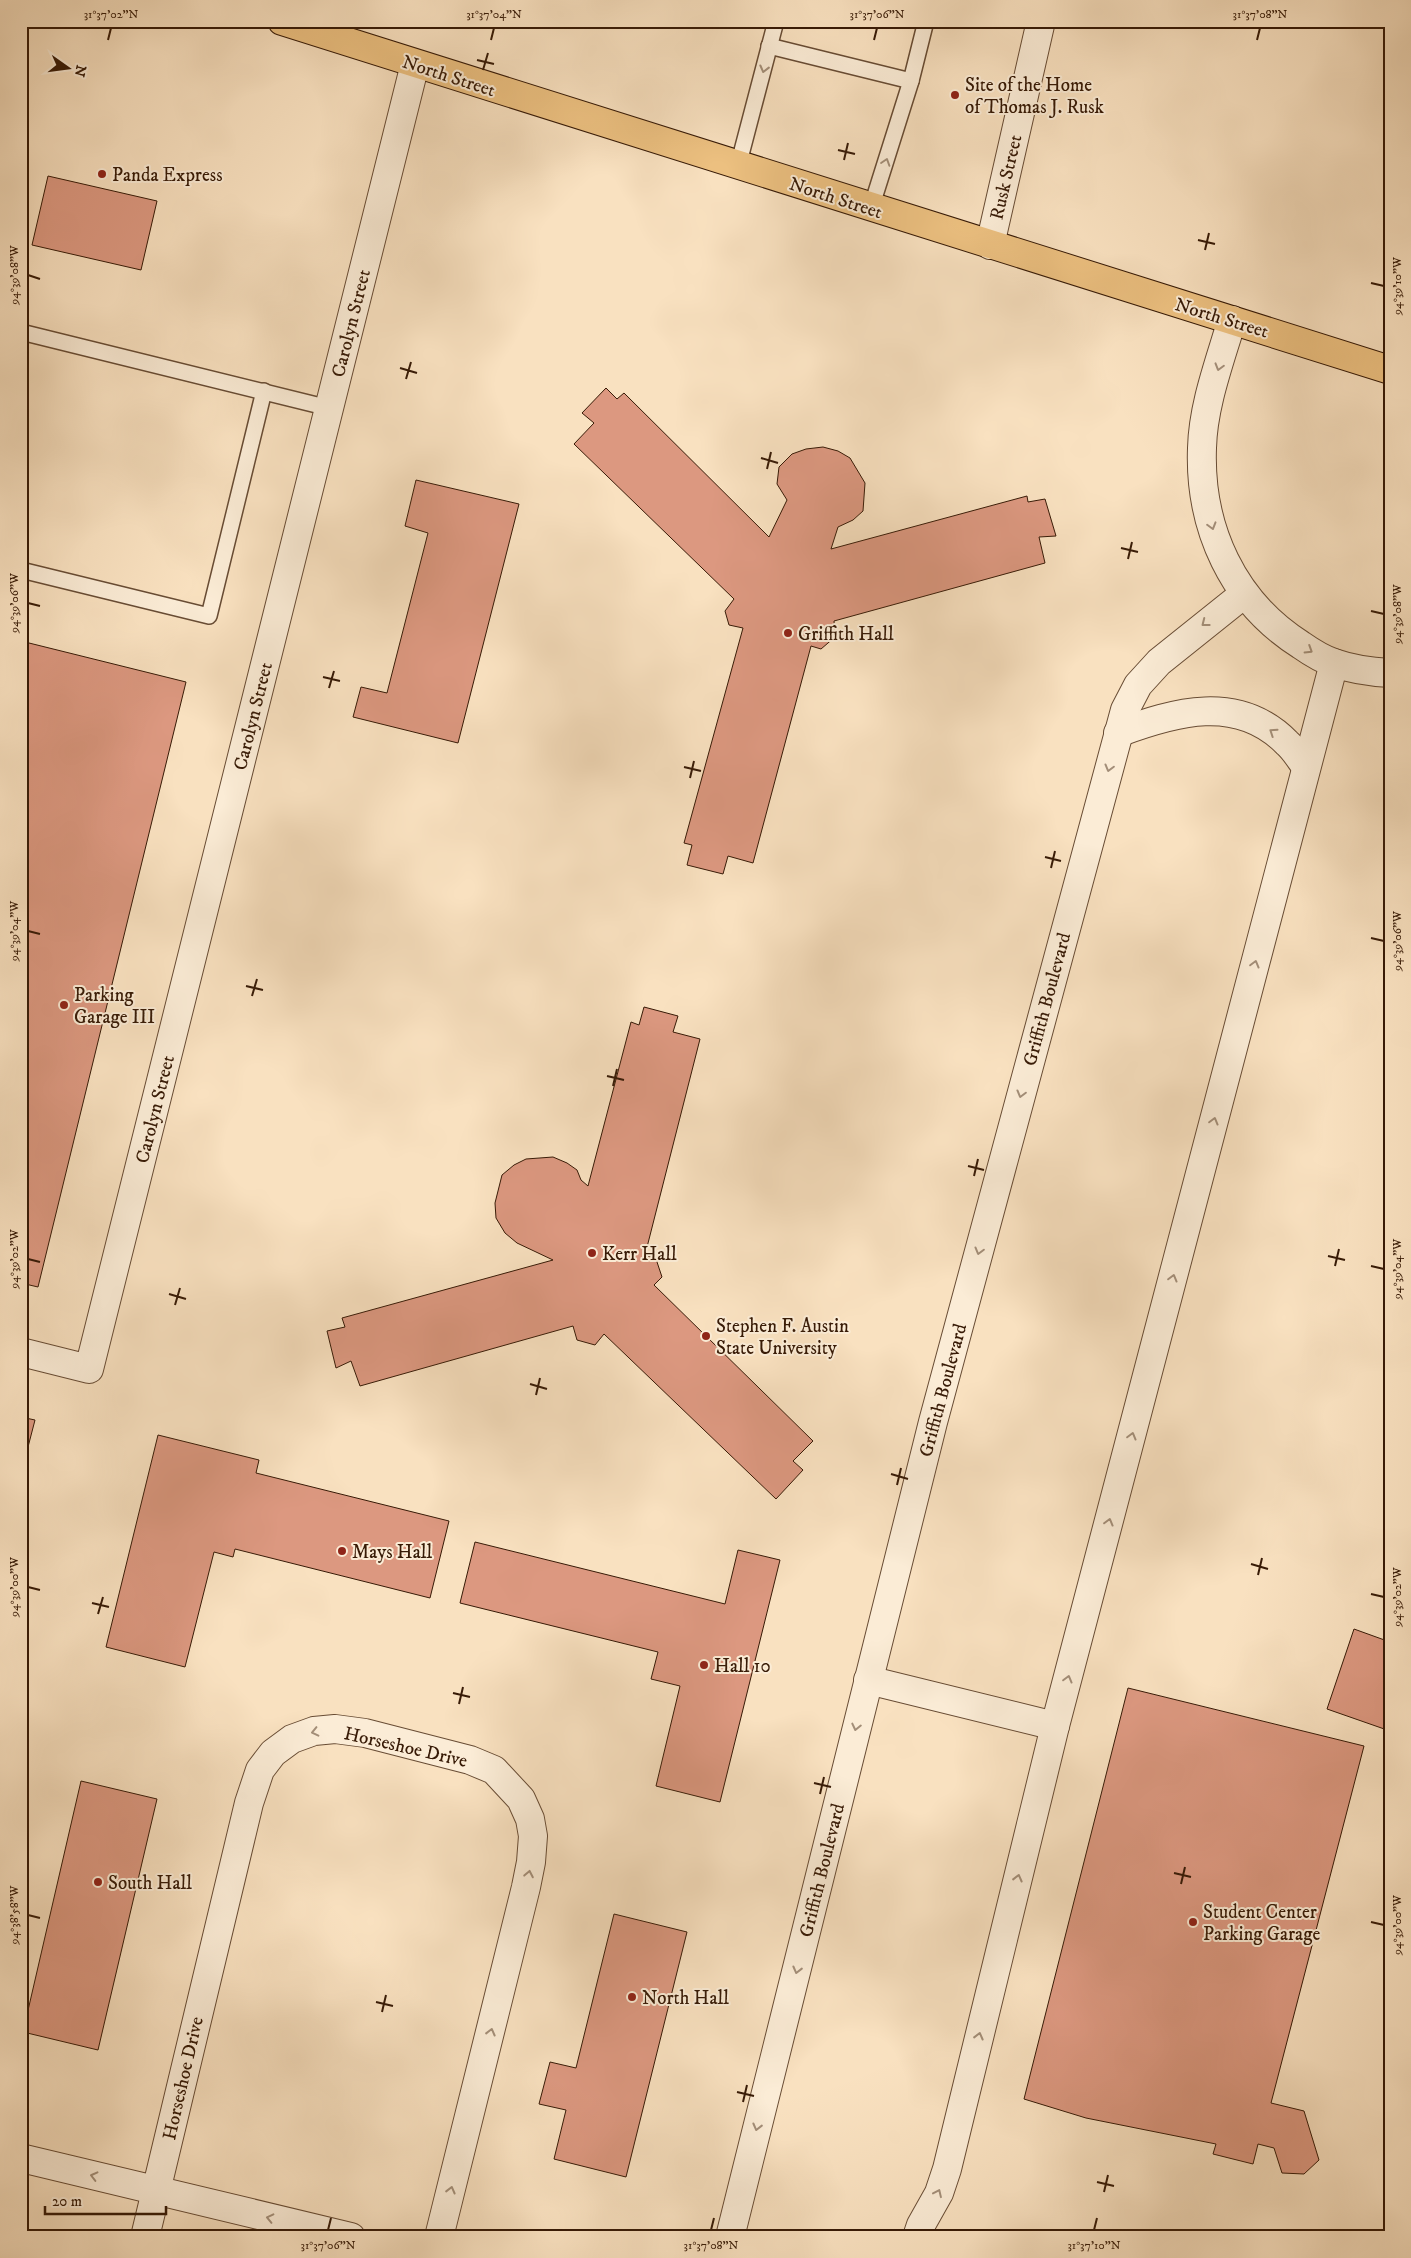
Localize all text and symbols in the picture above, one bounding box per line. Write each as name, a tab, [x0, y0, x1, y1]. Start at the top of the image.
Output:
text: 31°37'02"N	[84, 7, 139, 22]
text: 31°37'04"N	[466, 7, 522, 22]
text: 31°37'06"N	[849, 7, 905, 22]
text: 31°37'08"N	[1233, 7, 1288, 22]
north arrow	[42, 42, 92, 92]
street label: North Street	[399, 51, 498, 102]
text: N	[69, 63, 90, 79]
one-way arrow	[759, 64, 770, 73]
place label: Site of the Home of Thomas J. Rusk	[965, 74, 1105, 119]
marker: Site of the Home of Thomas J. Rusk	[949, 89, 961, 101]
street label: Rusk Street	[986, 133, 1027, 222]
one-way arrow	[880, 158, 890, 166]
place label: Panda Express	[112, 164, 222, 187]
marker: Panda Express	[96, 168, 108, 180]
street label: North Street	[786, 173, 885, 224]
text: 94°39'08"W	[7, 244, 22, 306]
text: 94°39'10"W	[1390, 256, 1405, 316]
street label: Carolyn Street	[327, 267, 376, 380]
street label: North Street	[1172, 293, 1271, 344]
one-way arrow	[1214, 362, 1224, 370]
one-way arrow	[1206, 522, 1217, 531]
text: 94°39'06"W	[7, 572, 22, 634]
text: 94°39'08"W	[1390, 583, 1405, 645]
one-way arrow	[1202, 618, 1211, 627]
place label: Griffith Hall	[798, 623, 894, 646]
marker: Griffith Hall	[782, 627, 794, 639]
one-way arrow	[1304, 644, 1313, 654]
street label: Carolyn Street	[229, 660, 278, 773]
one-way arrow	[1269, 729, 1279, 738]
one-way arrow	[1104, 764, 1114, 772]
text: 94°39'04"W	[7, 900, 22, 962]
text: 94°39'06"W	[1390, 910, 1405, 972]
street label: Griffith Boulevard	[1019, 930, 1076, 1069]
one-way arrow	[1249, 959, 1260, 968]
place label: Parking Garage III	[74, 984, 155, 1029]
marker: Parking Garage III	[58, 999, 70, 1011]
street label: Carolyn Street	[131, 1053, 180, 1166]
one-way arrow	[1016, 1089, 1026, 1098]
one-way arrow	[1208, 1117, 1219, 1126]
text: 94°39'02"W	[7, 1228, 22, 1290]
text: 94°39'04"W	[1390, 1238, 1405, 1300]
place label: Kerr Hall	[602, 1243, 677, 1266]
one-way arrow	[974, 1246, 984, 1254]
marker: Kerr Hall	[586, 1247, 598, 1259]
one-way arrow	[1167, 1274, 1178, 1283]
place label: Stephen F. Austin State University	[716, 1315, 849, 1360]
street label: Griffith Boulevard	[915, 1321, 972, 1460]
marker: Stephen F. Austin State University	[700, 1330, 712, 1342]
one-way arrow	[1126, 1431, 1137, 1440]
one-way arrow	[1103, 1518, 1114, 1527]
place label: Mays Hall	[352, 1541, 433, 1564]
marker: Mays Hall	[336, 1545, 348, 1557]
text: 94°39'00"W	[7, 1556, 22, 1618]
text: 94°39'02"W	[1390, 1566, 1405, 1628]
place label: Hall 10	[714, 1655, 771, 1678]
marker: Hall 10	[698, 1659, 710, 1671]
one-way arrow	[1062, 1675, 1073, 1684]
street label: Horseshoe Drive	[342, 1722, 470, 1773]
one-way arrow	[851, 1723, 862, 1732]
one-way arrow	[311, 1726, 319, 1737]
street label: Griffith Boulevard	[795, 1801, 850, 1940]
one-way arrow	[523, 1870, 534, 1879]
place label: South Hall	[108, 1872, 192, 1895]
one-way arrow	[1012, 1875, 1022, 1883]
marker: South Hall	[92, 1876, 104, 1888]
text: 94°38'58"W	[7, 1884, 22, 1946]
text: 94°39'00"W	[1390, 1894, 1405, 1956]
place label: Student Center Parking Garage	[1203, 1901, 1320, 1946]
marker: Student Center Parking Garage	[1187, 1916, 1199, 1928]
one-way arrow	[792, 1965, 802, 1973]
place label: North Hall	[642, 1987, 729, 2010]
marker: North Hall	[626, 1991, 638, 2003]
street label: Horseshoe Drive	[158, 2014, 209, 2142]
one-way arrow	[485, 2028, 496, 2037]
one-way arrow	[973, 2032, 984, 2041]
one-way arrow	[752, 2123, 763, 2132]
one-way arrow	[90, 2171, 99, 2182]
scale bar	[45, 2183, 166, 2215]
one-way arrow	[445, 2186, 455, 2194]
one-way arrow	[932, 2189, 942, 2198]
text: 20 m	[52, 2192, 82, 2211]
one-way arrow	[265, 2213, 274, 2224]
text: 31°37'06"N	[300, 2238, 356, 2253]
text: 31°37'08"N	[684, 2238, 739, 2253]
text: 31°37'10"N	[1067, 2238, 1121, 2253]

